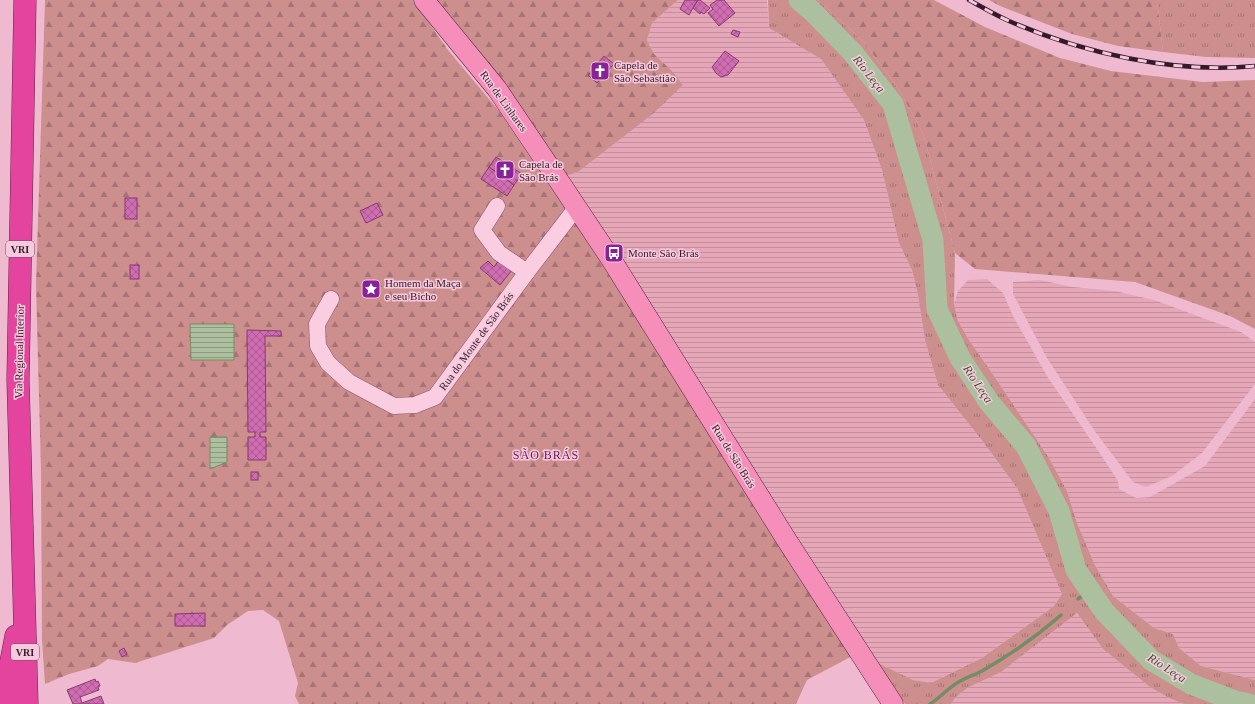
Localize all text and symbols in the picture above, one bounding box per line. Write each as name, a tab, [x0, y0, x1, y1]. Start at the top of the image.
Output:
water label: Rio Leça	[850, 52, 888, 95]
place label: Capela de São Sebastião	[614, 59, 676, 84]
church icon: Capela de São Sebastião	[589, 60, 611, 82]
street label: Rua de Linhares	[478, 68, 530, 134]
place label: Capela de São Brás	[519, 158, 563, 183]
church icon: Capela de São Brás	[494, 159, 516, 181]
road number: VRI	[6, 241, 34, 257]
bus stop icon: Monte São Brás	[603, 242, 625, 264]
place label: Monte São Brás	[628, 247, 699, 259]
place label: Homem da Maça e seu Bicho	[385, 277, 461, 302]
place icon: Homem da Maça e seu Bicho	[360, 278, 382, 300]
street label: Rua do Monte de São Brás	[436, 290, 516, 392]
street label: Via Regional Interior	[12, 305, 26, 399]
water label: Rio Leça	[960, 361, 996, 406]
street label: Rua de São Brás	[710, 422, 758, 490]
district label: SÃO BRÁS	[513, 448, 579, 462]
road number: VRI	[11, 644, 39, 660]
water label: Rio Leça	[1144, 650, 1189, 686]

